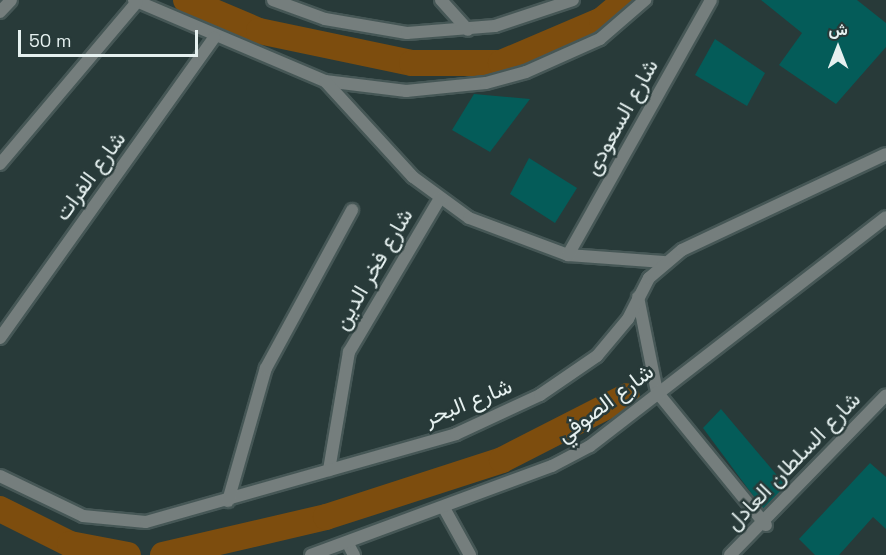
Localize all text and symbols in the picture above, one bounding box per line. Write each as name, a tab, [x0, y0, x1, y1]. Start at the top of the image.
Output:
scale bar	[21, 18, 201, 56]
north arrow	[808, 18, 868, 78]
text: ش	[828, 19, 848, 40]
text: 50 m	[29, 29, 71, 52]
street label: شارع السعودى	[578, 54, 664, 180]
street label: شارع الفرات	[49, 126, 131, 226]
street label: شارع فخر الدين	[328, 204, 418, 334]
street label: شارع الصوفي	[551, 358, 659, 448]
street label: شارع البحر	[420, 372, 516, 432]
street label: شارع السلطان العادل	[720, 386, 866, 536]

